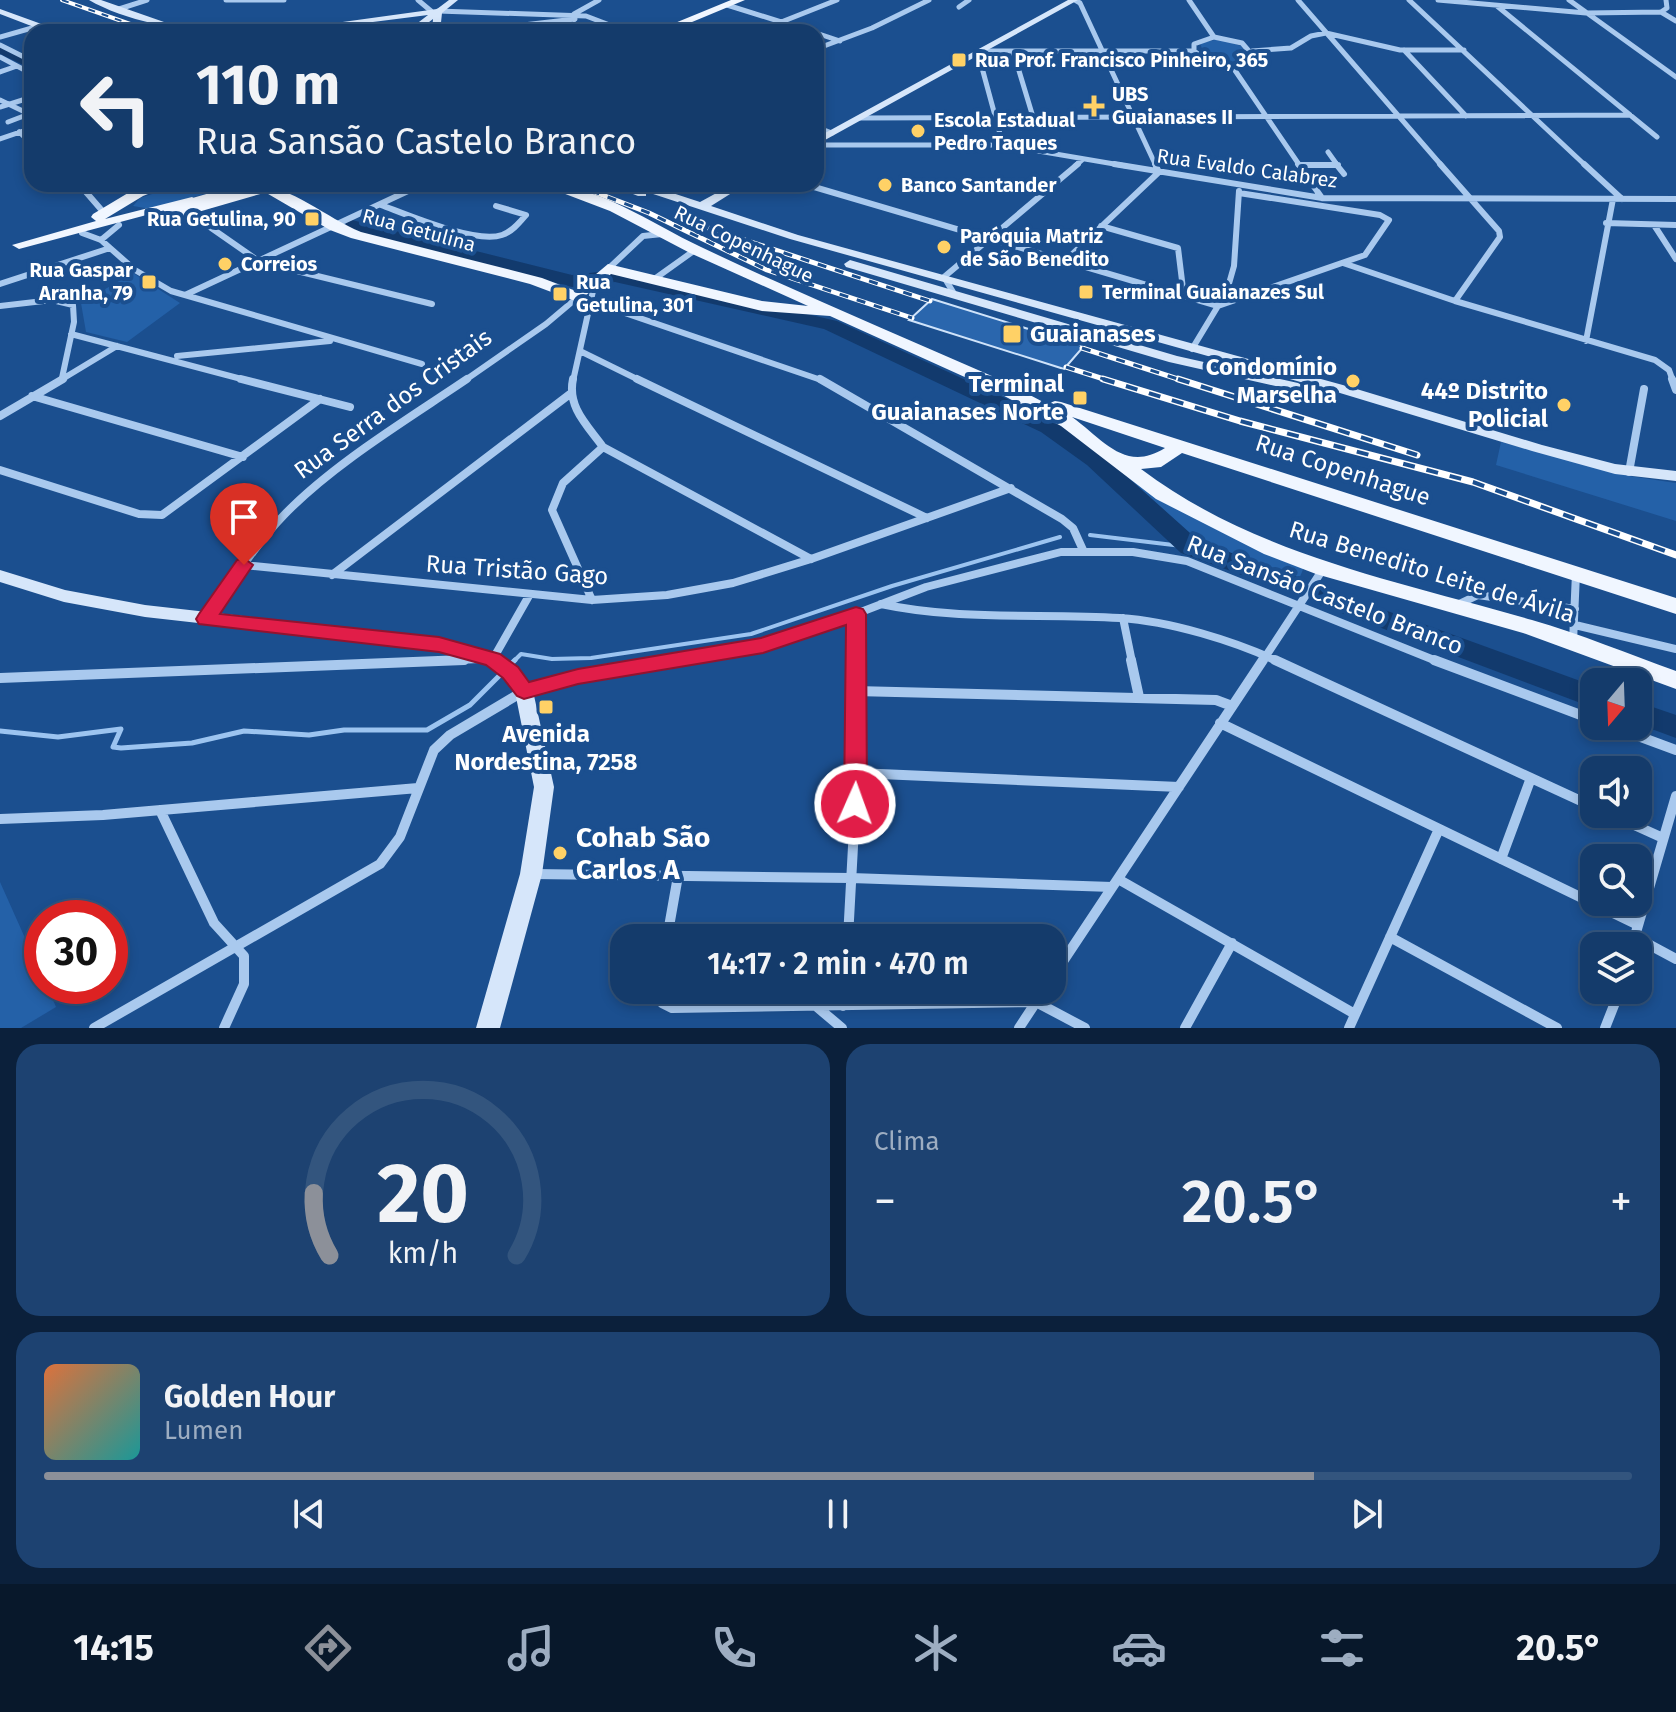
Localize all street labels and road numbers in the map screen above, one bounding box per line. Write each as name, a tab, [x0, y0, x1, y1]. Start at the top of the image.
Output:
street label: Rua Evaldo Calabrez	[1155, 143, 1339, 193]
street label: Rua Copenhague	[670, 200, 818, 288]
street label: Rua Getulina	[360, 203, 478, 257]
street label: Rua Serra dos Cristais	[289, 323, 497, 485]
street label: Rua Copenhague	[1252, 428, 1434, 512]
street label: Rua Benedito Leite de Ávila	[1286, 514, 1579, 629]
street label: Rua Sansão Castelo Branco	[1183, 529, 1467, 661]
street label: Rua Tristão Gago	[425, 550, 609, 590]

